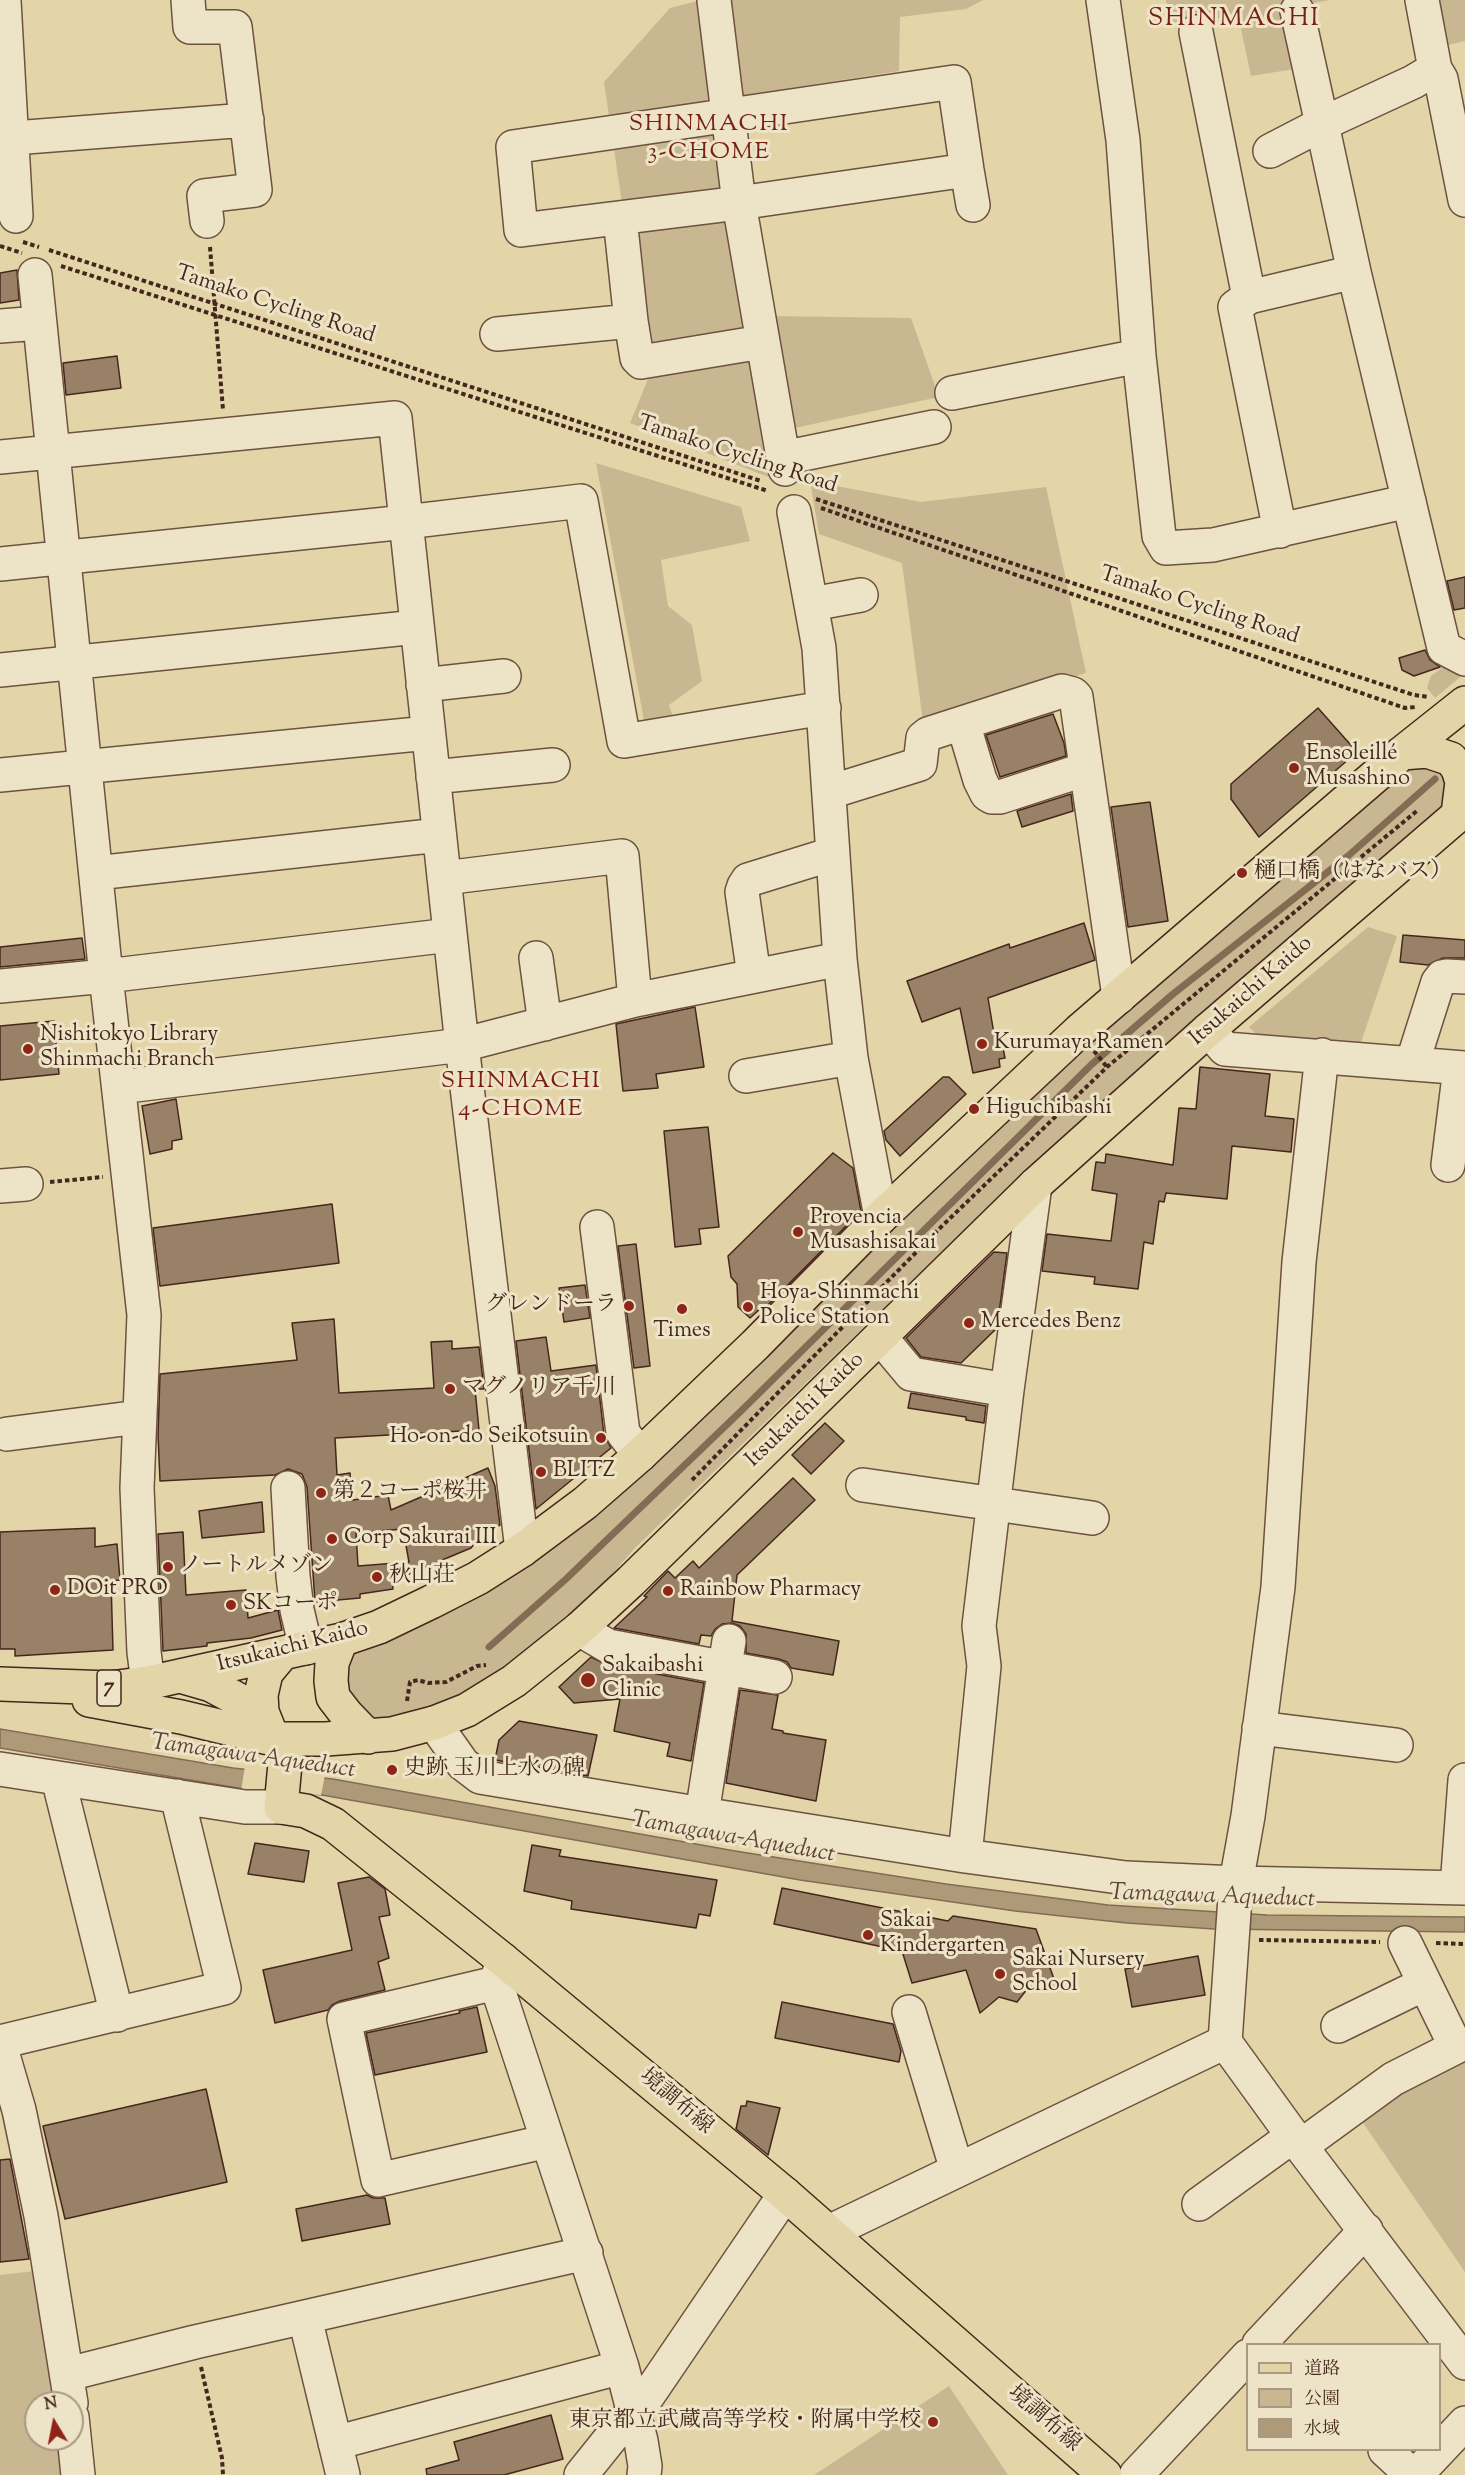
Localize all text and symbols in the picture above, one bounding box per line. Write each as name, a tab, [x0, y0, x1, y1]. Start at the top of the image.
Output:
district label: SHINMACHI	[1148, 5, 1320, 37]
district label: SHINMACHI 3-CHOME	[629, 112, 789, 168]
street label: Tamako Cycling Road	[172, 261, 378, 351]
street label: Tamako Cycling Road	[634, 411, 840, 501]
street label: Tamako Cycling Road	[1096, 562, 1302, 652]
place label: Ensoleillé Musashino	[1306, 742, 1410, 794]
marker: Ensoleillé Musashino	[1287, 761, 1301, 775]
place label: 樋口橋（はなバス）	[1254, 860, 1452, 886]
marker: 樋口橋（はなバス）	[1235, 866, 1249, 880]
street label: Itsukaichi Kaido	[1185, 931, 1319, 1053]
place label: Nishitokyo Library Shinmachi Branch	[40, 1023, 218, 1074]
place label: Kurumaya Ramen	[994, 1031, 1164, 1057]
marker: Kurumaya Ramen	[975, 1037, 989, 1051]
marker: Nishitokyo Library Shinmachi Branch	[21, 1042, 35, 1056]
district label: SHINMACHI 4-CHOME	[441, 1069, 601, 1125]
place label: Higuchibashi	[986, 1096, 1112, 1122]
marker: Higuchibashi	[967, 1102, 981, 1116]
place label: Provencia Musashisakai	[810, 1206, 936, 1258]
marker: Provencia Musashisakai	[791, 1225, 805, 1239]
place label: Hoya-Shinmachi Police Station	[760, 1281, 919, 1332]
place label: グレンドーラ	[485, 1293, 617, 1319]
marker: グレンドーラ	[622, 1299, 636, 1313]
marker: Hoya-Shinmachi Police Station	[741, 1300, 755, 1314]
marker: Times	[675, 1302, 689, 1316]
place label: Mercedes Benz	[981, 1310, 1121, 1336]
marker: Mercedes Benz	[962, 1316, 976, 1330]
place label: Times	[653, 1319, 711, 1345]
street label: Itsukaichi Kaido	[741, 1348, 871, 1474]
place label: マグノリア千川	[462, 1376, 616, 1402]
marker: マグノリア千川	[443, 1382, 457, 1396]
place label: Ho-on-do Seikotsuin	[390, 1425, 589, 1451]
marker: Ho-on-do Seikotsuin	[594, 1431, 608, 1445]
place label: BLITZ	[553, 1459, 615, 1485]
marker: BLITZ	[534, 1465, 548, 1479]
place label: 第２コーポ桜井	[333, 1480, 487, 1506]
marker: 第２コーポ桜井	[314, 1486, 328, 1500]
place label: Corp Sakurai III	[344, 1526, 497, 1552]
marker: Corp Sakurai III	[325, 1532, 339, 1546]
place label: ノートルメゾン	[180, 1554, 333, 1580]
marker: ノートルメゾン	[161, 1560, 175, 1574]
place label: 秋山荘	[389, 1564, 455, 1590]
marker: 秋山荘	[370, 1570, 384, 1584]
place label: DOit PRO	[67, 1577, 168, 1603]
place label: Rainbow Pharmacy	[680, 1578, 861, 1604]
marker: DOit PRO	[48, 1583, 62, 1597]
marker: Rainbow Pharmacy	[661, 1584, 675, 1598]
place label: SKコーポ	[243, 1592, 338, 1618]
marker: SKコーポ	[224, 1598, 238, 1612]
street label: Itsukaichi Kaido	[215, 1617, 371, 1679]
place label: Sakaibashi Clinic	[602, 1654, 703, 1706]
road number: 7	[97, 1670, 121, 1706]
marker: Sakaibashi Clinic	[579, 1671, 597, 1689]
water label: Tamagawa Aqueduct	[149, 1729, 357, 1787]
place label: 史跡 玉川上水の碑	[404, 1757, 585, 1783]
marker: 史跡 玉川上水の碑	[385, 1763, 399, 1777]
water label: Tamagawa Aqueduct	[629, 1807, 837, 1871]
water label: Tamagawa Aqueduct	[1108, 1880, 1316, 1916]
place label: Sakai Kindergarten	[880, 1909, 1005, 1960]
marker: Sakai Kindergarten	[861, 1928, 875, 1942]
place label: Sakai Nursery School	[1012, 1948, 1145, 2000]
marker: Sakai Nursery School	[993, 1967, 1007, 1981]
street label: 境調布線	[633, 2065, 717, 2141]
legend	[1246, 2343, 1441, 2451]
text: 道路	[1304, 2357, 1340, 2383]
street label: 境調布線	[1001, 2381, 1085, 2459]
text: 公園	[1304, 2387, 1340, 2413]
north arrow	[24, 2391, 84, 2451]
text: N	[43, 2392, 59, 2417]
place label: 東京都立武蔵高等学校・附属中学校	[569, 2409, 921, 2435]
marker: 東京都立武蔵高等学校・附属中学校	[926, 2415, 940, 2429]
text: 水域	[1304, 2417, 1340, 2443]

